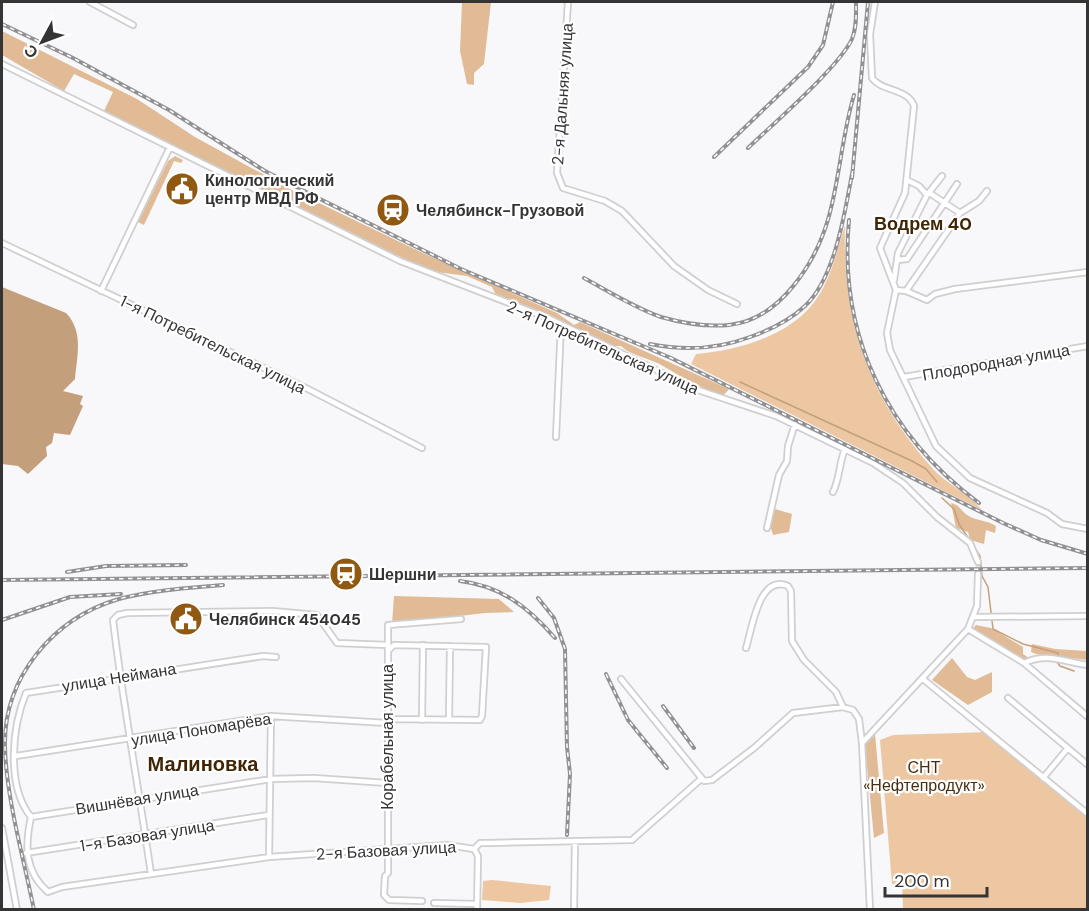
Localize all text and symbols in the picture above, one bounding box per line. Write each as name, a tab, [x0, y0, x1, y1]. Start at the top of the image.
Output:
north arrow	[12, 12, 72, 72]
street label: 2-я Дальняя улица	[547, 22, 578, 166]
text: С	[19, 40, 43, 63]
place label: Кинологический центр МВД РФ	[205, 170, 334, 209]
public building icon: Кинологический центр МВД РФ	[164, 171, 200, 207]
station icon: Челябинск-Грузовой	[375, 192, 411, 228]
place label: Челябинск-Грузовой	[416, 200, 584, 221]
district label: Водрем 40	[874, 212, 972, 236]
street label: 1-я Потребительская улица	[116, 290, 309, 399]
street label: 2-я Потребительская улица	[503, 296, 702, 399]
street label: Плодородная улица	[921, 339, 1071, 386]
station icon: Шершни	[328, 556, 364, 592]
place label: Шершни	[369, 564, 437, 585]
public building icon: Челябинск 454045	[168, 601, 204, 637]
place label: Челябинск 454045	[209, 609, 361, 630]
street label: улица Неймана	[61, 658, 178, 697]
street label: Корабельная улица	[377, 664, 398, 810]
street label: улица Пономарёва	[130, 708, 273, 751]
district label: Малиновка	[148, 751, 259, 777]
park label: СНТ «Нефтепродукт»	[863, 757, 985, 796]
street label: Вишнёвая улица	[74, 779, 200, 820]
street label: 1-я Базовая улица	[78, 814, 216, 856]
street label: 2-я Базовая улица	[315, 836, 457, 865]
scale bar	[885, 860, 987, 898]
text: 200 m	[894, 869, 950, 893]

